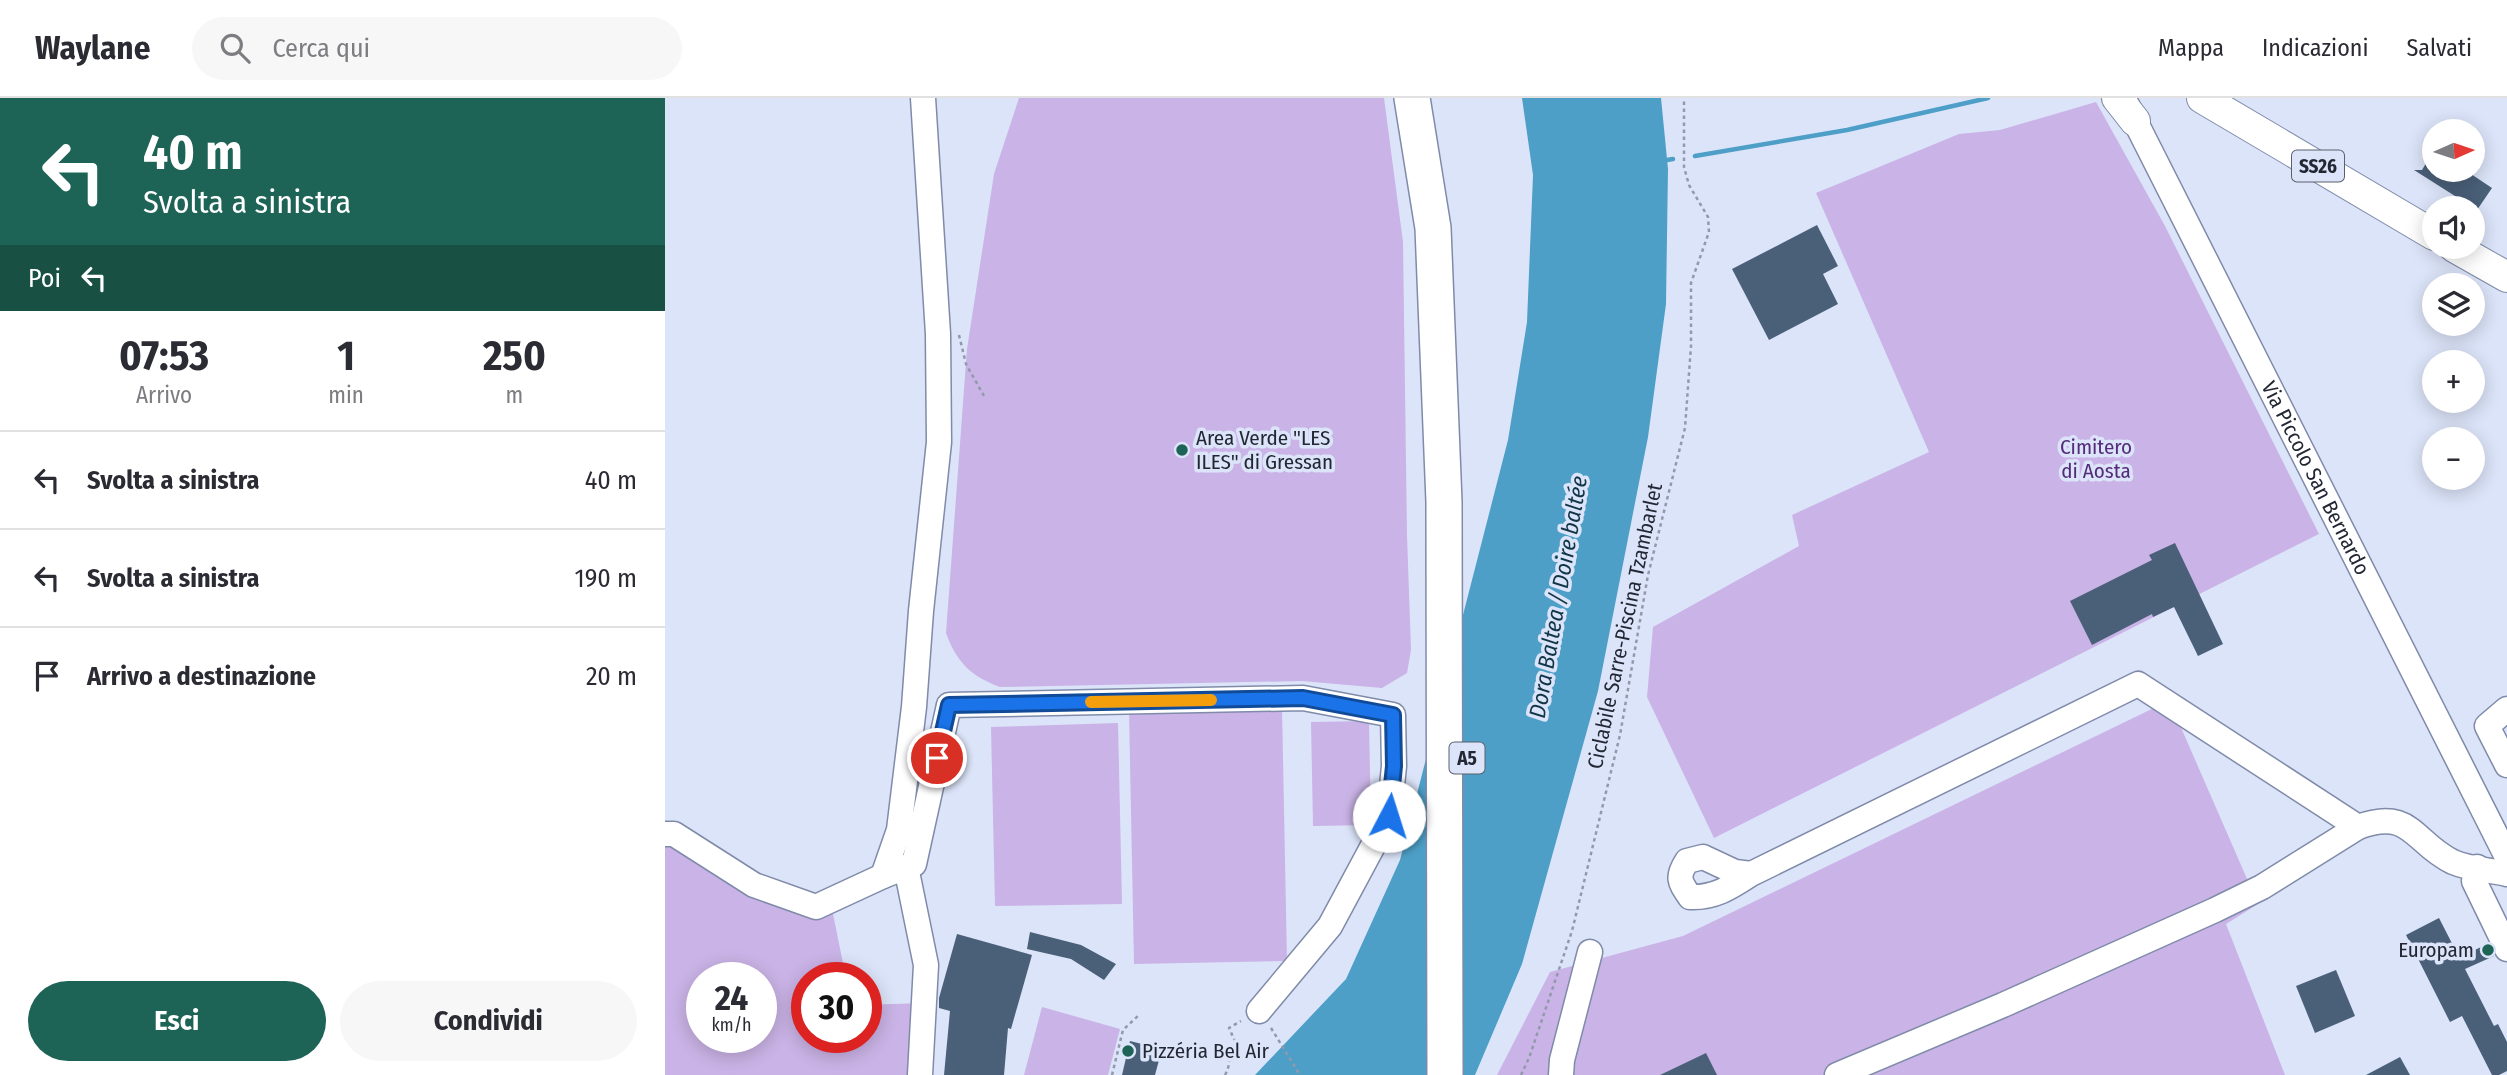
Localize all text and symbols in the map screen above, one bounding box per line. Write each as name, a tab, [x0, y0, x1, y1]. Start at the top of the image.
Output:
search box	[192, 17, 682, 80]
text: Waylane	[35, 28, 150, 68]
icon: search	[216, 29, 254, 67]
text: Cerca qui	[272, 33, 370, 64]
text: Mappa	[2158, 34, 2224, 62]
text: Indicazioni	[2262, 34, 2368, 62]
text: Salvati	[2406, 34, 2472, 62]
north arrow	[2422, 119, 2485, 182]
map controls	[2422, 119, 2485, 490]
text: 40 m	[143, 123, 243, 182]
icon: left	[28, 126, 119, 217]
road number: SS26	[2292, 150, 2344, 181]
text: Svolta a sinistra	[143, 183, 351, 221]
button: sound	[2422, 196, 2485, 259]
icon: left	[75, 259, 113, 297]
text: Poi	[28, 263, 61, 294]
button: layers	[2422, 273, 2485, 336]
text: 07:53	[119, 331, 209, 381]
text: 1	[337, 331, 355, 381]
text: 250	[483, 331, 546, 381]
button: +	[2422, 350, 2485, 413]
street label: Via Piccolo San Bernardo	[2256, 377, 2375, 579]
text: Arrivo	[136, 381, 192, 409]
text: min	[328, 381, 364, 409]
text: m	[506, 381, 523, 409]
place label: Area Verde "LES ILES" di Gressan	[1196, 425, 1333, 475]
button: −	[2422, 427, 2485, 490]
park label: Cimitero di Aosta	[2060, 434, 2132, 484]
marker: Area Verde "LES ILES" di Gressan	[1174, 442, 1190, 458]
icon: left	[28, 461, 66, 499]
text: Svolta a sinistra	[87, 465, 259, 496]
text: 40 m	[585, 465, 637, 496]
water label: Dora Baltea / Doire baltée	[1523, 474, 1593, 720]
street label: Ciclabile Sarre-Piscina Tzambarlet	[1582, 481, 1668, 771]
icon: left	[28, 559, 66, 597]
text: Svolta a sinistra	[87, 563, 259, 594]
text: 190 m	[575, 563, 637, 594]
icon: arrive	[28, 657, 66, 695]
text: Arrivo a destinazione	[87, 661, 316, 692]
text: 20 m	[586, 661, 637, 692]
pin	[907, 728, 967, 788]
icon: arrive	[918, 739, 956, 777]
road number: A5	[1449, 743, 1485, 774]
position arrow	[1352, 779, 1426, 853]
place label: Europam	[2398, 937, 2474, 963]
marker: Europam	[2480, 942, 2496, 958]
speed limit sign: 30	[791, 962, 882, 1053]
text: 24	[715, 977, 748, 1019]
button: Esci	[28, 981, 326, 1061]
button: Condividi	[340, 981, 637, 1061]
text: km/h	[711, 1014, 752, 1036]
place label: Pizzéria Bel Air	[1142, 1038, 1270, 1064]
marker: Pizzéria Bel Air	[1120, 1043, 1136, 1059]

